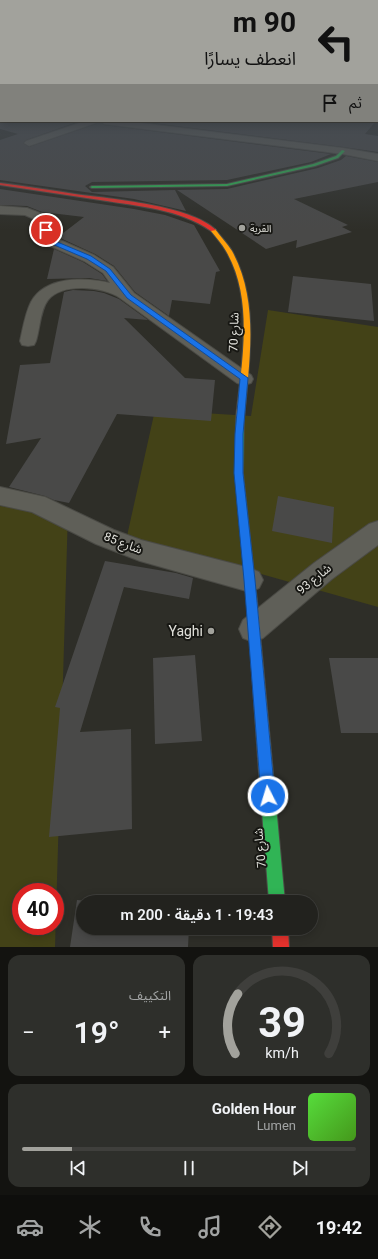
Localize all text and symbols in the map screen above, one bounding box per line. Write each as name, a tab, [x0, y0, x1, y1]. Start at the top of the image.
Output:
text: 90 m	[233, 6, 296, 39]
icon: left	[310, 16, 362, 68]
text: انعطف يسارًا	[204, 48, 296, 69]
icon: arrive	[319, 92, 341, 114]
text: ثم	[349, 94, 362, 112]
pin	[29, 213, 63, 247]
icon: arrive	[35, 219, 57, 241]
marker: القرية	[237, 223, 247, 233]
place label: القرية	[250, 223, 271, 235]
street label: شارع 70	[226, 312, 244, 352]
street label: شارع 85	[101, 529, 144, 559]
street label: شارع 93	[294, 561, 335, 599]
place label: Yaghi	[168, 623, 203, 639]
marker: Yaghi	[206, 626, 216, 636]
position arrow	[247, 775, 289, 817]
street label: شارع 70	[251, 827, 271, 868]
speed limit sign: 40	[12, 883, 64, 935]
text: 19:43 · 1 دقيقة · 200 m	[120, 906, 274, 924]
text: التكييف	[129, 988, 171, 1003]
text: 39	[258, 997, 305, 1046]
text: 19°	[74, 1015, 119, 1050]
text: −	[22, 1020, 35, 1045]
text: +	[159, 1020, 171, 1045]
text: km/h	[265, 1044, 298, 1060]
text: Golden Hour	[212, 1100, 296, 1118]
text: Lumen	[257, 1118, 296, 1133]
icon: previous	[67, 1157, 89, 1179]
icon: pause	[178, 1157, 200, 1179]
icon: next	[289, 1157, 311, 1179]
icon: car	[16, 1213, 44, 1241]
icon: climate	[76, 1213, 104, 1241]
icon: phone	[136, 1213, 164, 1241]
icon: music	[196, 1213, 224, 1241]
icon: directions	[256, 1213, 284, 1241]
text: 19:42	[316, 1217, 362, 1238]

